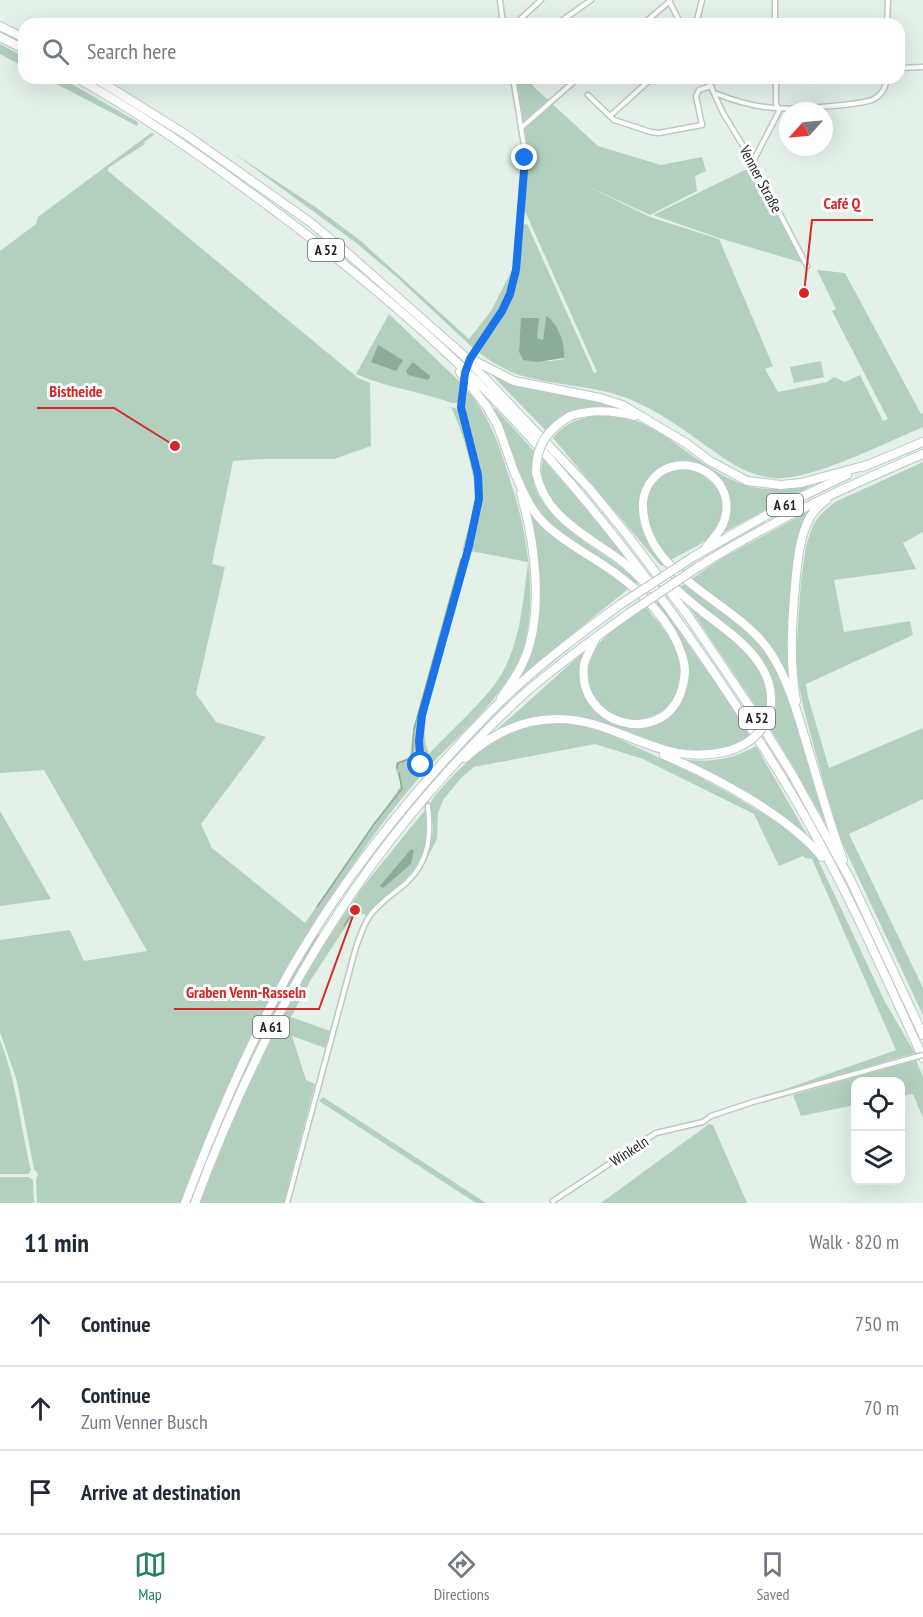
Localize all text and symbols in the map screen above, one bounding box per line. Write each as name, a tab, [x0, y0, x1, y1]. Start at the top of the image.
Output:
search box	[18, 18, 905, 84]
icon: search	[39, 35, 72, 68]
text: Search here	[87, 37, 176, 65]
north arrow	[779, 102, 833, 156]
street label: Venner Straße	[735, 141, 787, 216]
route end	[511, 144, 537, 170]
callout: Café Q	[812, 186, 873, 220]
text: Café Q	[824, 193, 862, 213]
road number: A 52	[308, 239, 344, 261]
callout: Bistheide	[37, 374, 114, 408]
text: Bistheide	[49, 381, 103, 401]
road number: A 61	[767, 494, 803, 516]
road number: A 52	[739, 707, 775, 729]
route start	[407, 751, 433, 777]
callout: Graben Venn-Rasseln	[174, 975, 319, 1009]
text: Graben Venn-Rasseln	[186, 982, 306, 1002]
road number: A 61	[253, 1016, 289, 1038]
map controls	[851, 1077, 905, 1185]
button: locate	[851, 1077, 905, 1131]
button: layers	[851, 1131, 905, 1185]
street label: Winkeln	[606, 1132, 652, 1170]
text: 11 min	[24, 1226, 89, 1259]
text: Walk · 820 m	[809, 1229, 899, 1255]
icon: ahead	[24, 1308, 57, 1341]
text: Continue	[81, 1310, 151, 1338]
text: 750 m	[855, 1311, 899, 1337]
text: Continue	[81, 1381, 151, 1409]
icon: ahead	[24, 1392, 57, 1425]
text: 70 m	[864, 1395, 899, 1421]
text: Zum Venner Busch	[81, 1409, 208, 1435]
icon: arrive	[24, 1476, 57, 1509]
text: Arrive at destination	[81, 1478, 241, 1506]
tab: Map	[134, 1548, 167, 1604]
tab: Directions	[434, 1548, 489, 1604]
tab: Saved	[756, 1548, 789, 1604]

